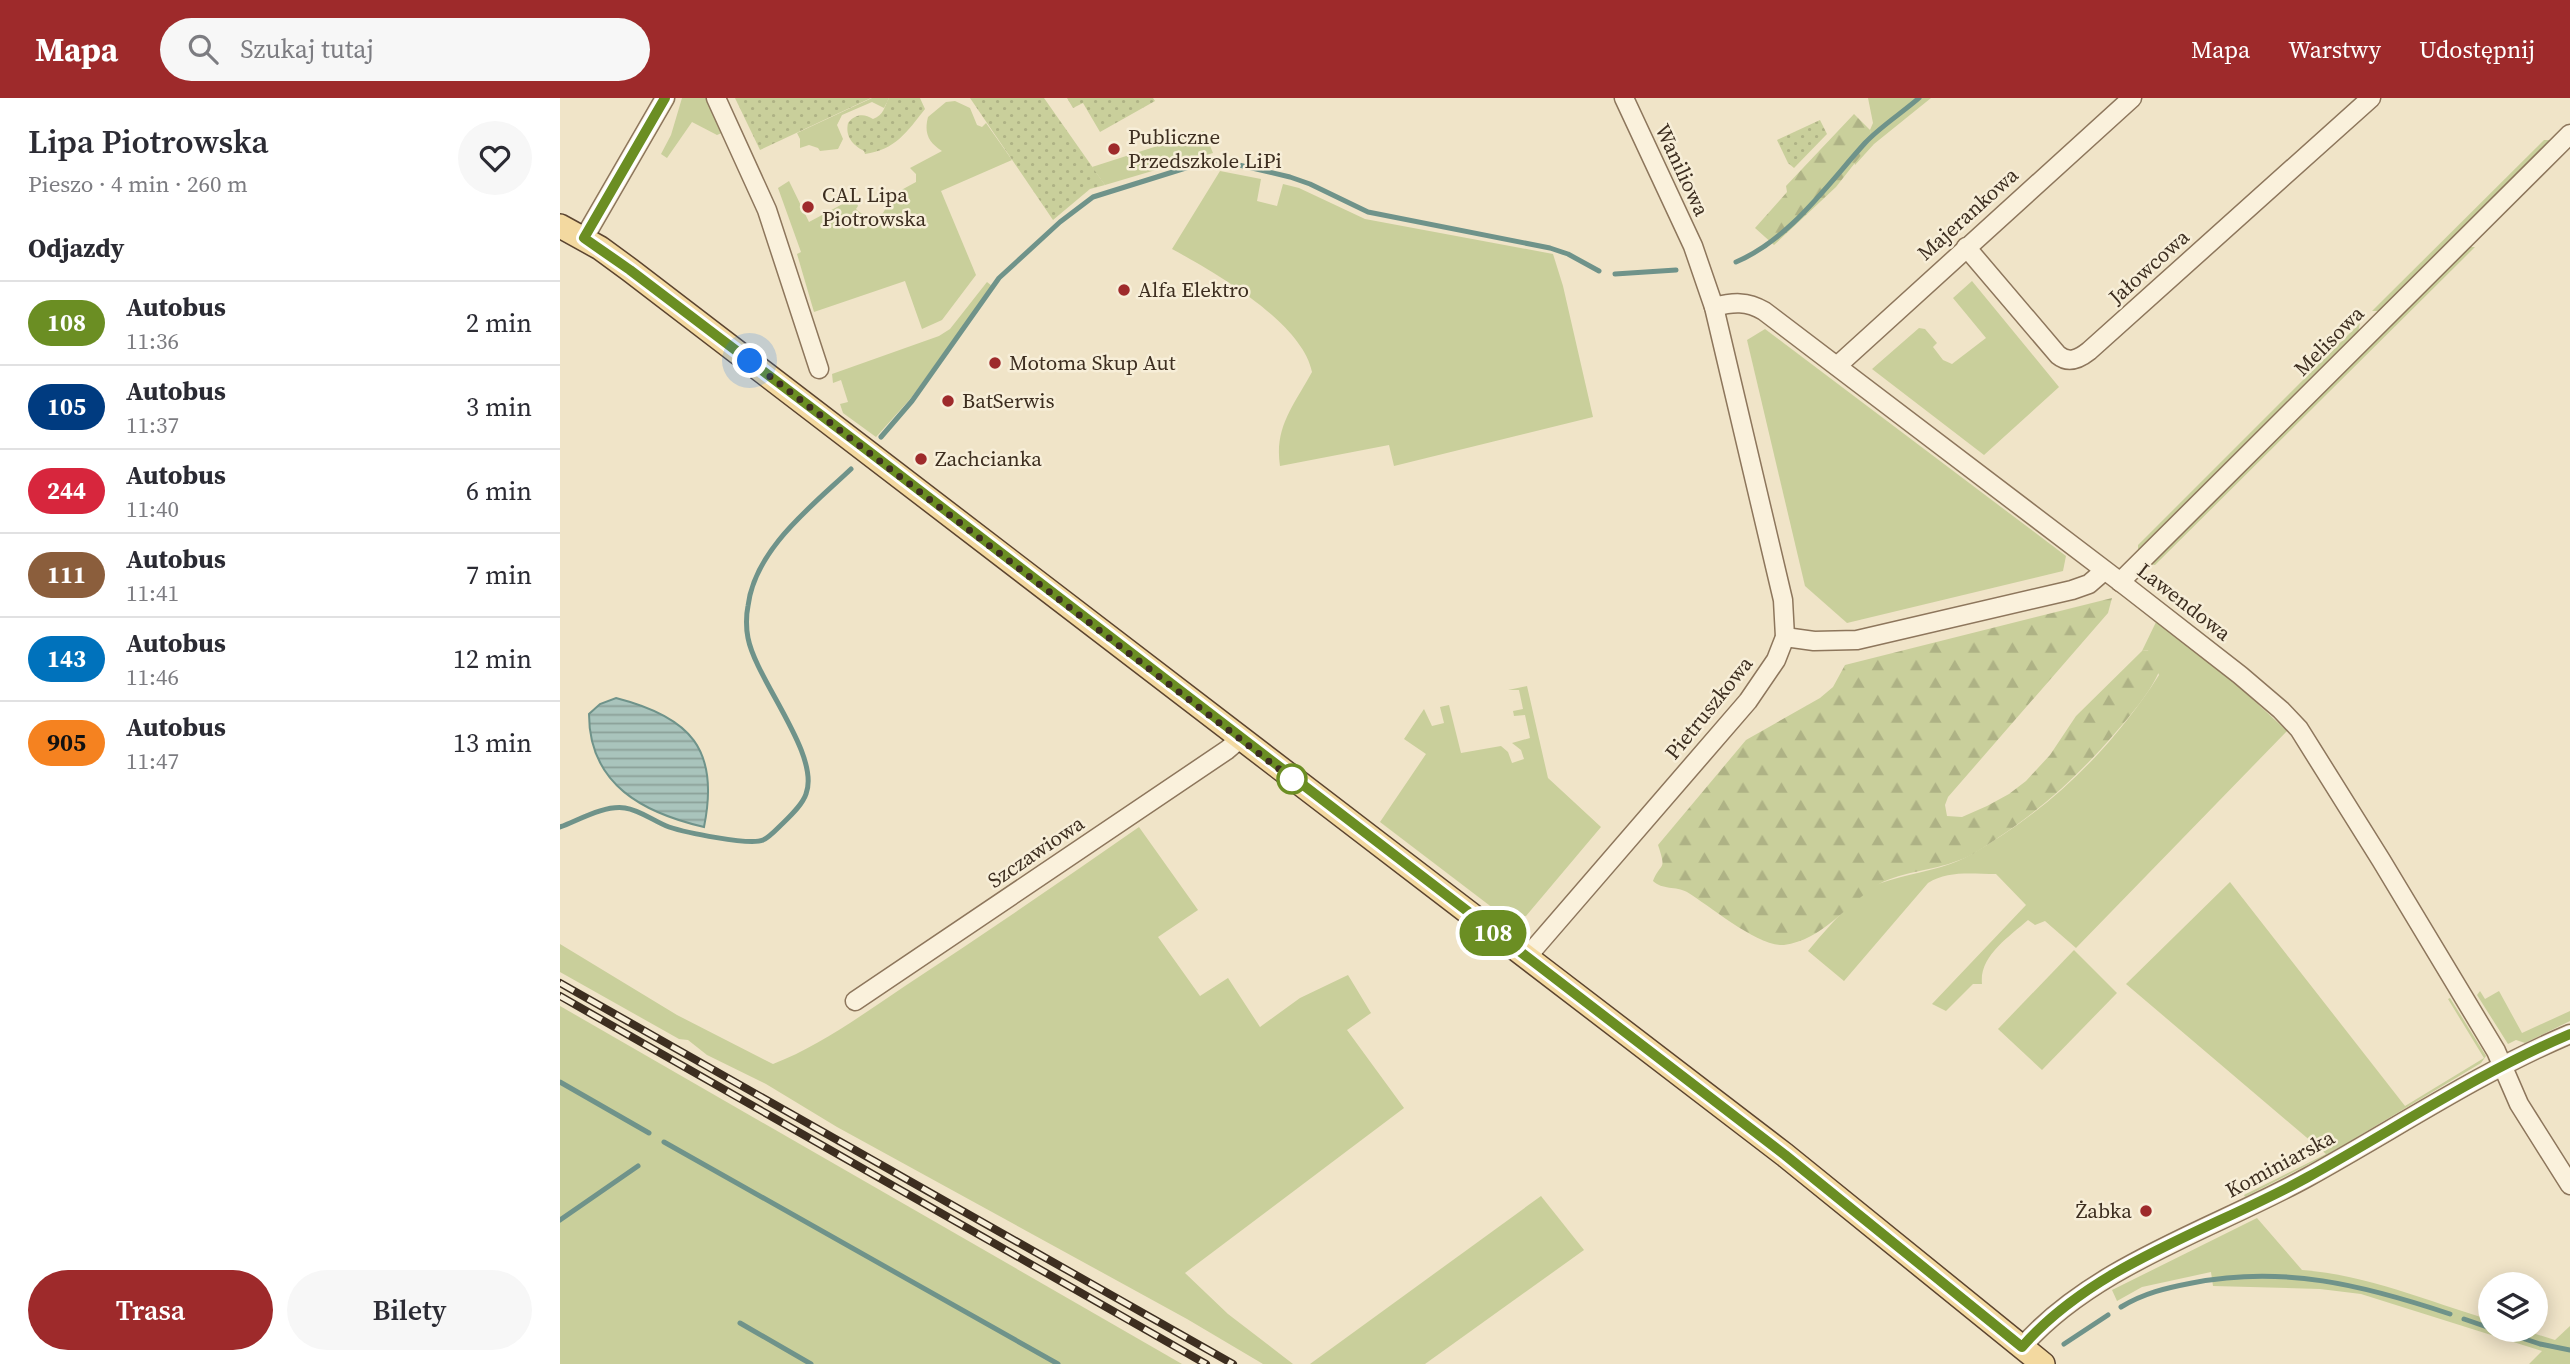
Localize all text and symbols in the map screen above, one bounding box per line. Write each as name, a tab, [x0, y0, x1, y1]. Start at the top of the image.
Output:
search box	[160, 18, 650, 81]
text: Mapa	[35, 27, 118, 72]
icon: search	[184, 30, 222, 68]
text: Szukaj tutaj	[240, 31, 374, 67]
text: Mapa	[2191, 33, 2250, 66]
text: Warstwy	[2288, 33, 2381, 66]
text: Udostępnij	[2419, 33, 2535, 66]
text: Lipa Piotrowska	[28, 119, 269, 164]
street label: Waniliowa	[1648, 119, 1717, 221]
button: heart	[458, 121, 532, 195]
place label: Publiczne Przedszkole LiPi	[1128, 122, 1282, 175]
marker: Publiczne Przedszkole LiPi	[1106, 141, 1122, 157]
street label: Majerankowa	[1911, 160, 2025, 267]
text: Pieszo · 4 min · 260 m	[28, 168, 248, 200]
place label: CAL Lipa Piotrowska	[822, 180, 926, 233]
marker: CAL Lipa Piotrowska	[800, 199, 816, 215]
street label: Jałowcowa	[2101, 222, 2196, 311]
text: Odjazdy	[28, 230, 124, 266]
place label: Alfa Elektro	[1138, 275, 1249, 304]
marker: Alfa Elektro	[1116, 282, 1132, 298]
text: Autobus	[126, 289, 226, 325]
street label: Melisowa	[2287, 299, 2370, 382]
text: 2 min	[466, 305, 532, 341]
text: 108	[47, 306, 86, 339]
text: 11:36	[126, 325, 179, 357]
your location	[732, 343, 767, 378]
place label: Motoma Skup Aut	[1009, 348, 1176, 377]
marker: Motoma Skup Aut	[987, 355, 1003, 371]
text: Autobus	[126, 373, 226, 409]
place label: BatSerwis	[962, 386, 1055, 415]
text: 3 min	[466, 389, 532, 425]
text: 105	[47, 390, 86, 423]
marker: BatSerwis	[940, 393, 956, 409]
text: 11:37	[126, 409, 179, 441]
place label: Zachcianka	[935, 444, 1042, 473]
marker: Zachcianka	[913, 451, 929, 467]
text: Autobus	[126, 457, 226, 493]
text: 6 min	[466, 473, 532, 509]
text: 244	[47, 474, 86, 507]
text: 11:40	[126, 493, 179, 525]
text: Autobus	[126, 541, 226, 577]
street label: Lawendowa	[2131, 556, 2237, 648]
text: 7 min	[466, 557, 532, 593]
text: 111	[47, 558, 86, 591]
text: 11:41	[126, 577, 179, 609]
text: Autobus	[126, 625, 226, 661]
text: 12 min	[453, 641, 532, 677]
text: 143	[47, 642, 86, 675]
street label: Pietruszkowa	[1658, 650, 1759, 765]
text: 11:46	[126, 661, 179, 693]
text: Autobus	[126, 709, 226, 745]
text: 13 min	[453, 725, 532, 761]
text: 905	[47, 726, 86, 759]
text: 11:47	[126, 745, 179, 777]
unlabelled marker	[1277, 764, 1307, 794]
street label: Szczawiowa	[982, 808, 1090, 895]
line badge: 108	[1453, 910, 1533, 956]
text: 108	[1473, 916, 1513, 949]
street label: Kominiarska	[2220, 1123, 2340, 1204]
place label: Żabka	[2076, 1196, 2132, 1225]
marker: Żabka	[2138, 1203, 2154, 1219]
button: Trasa	[28, 1270, 273, 1350]
button: Bilety	[287, 1270, 532, 1350]
map controls	[2478, 1272, 2548, 1342]
button: layers	[2478, 1272, 2548, 1342]

